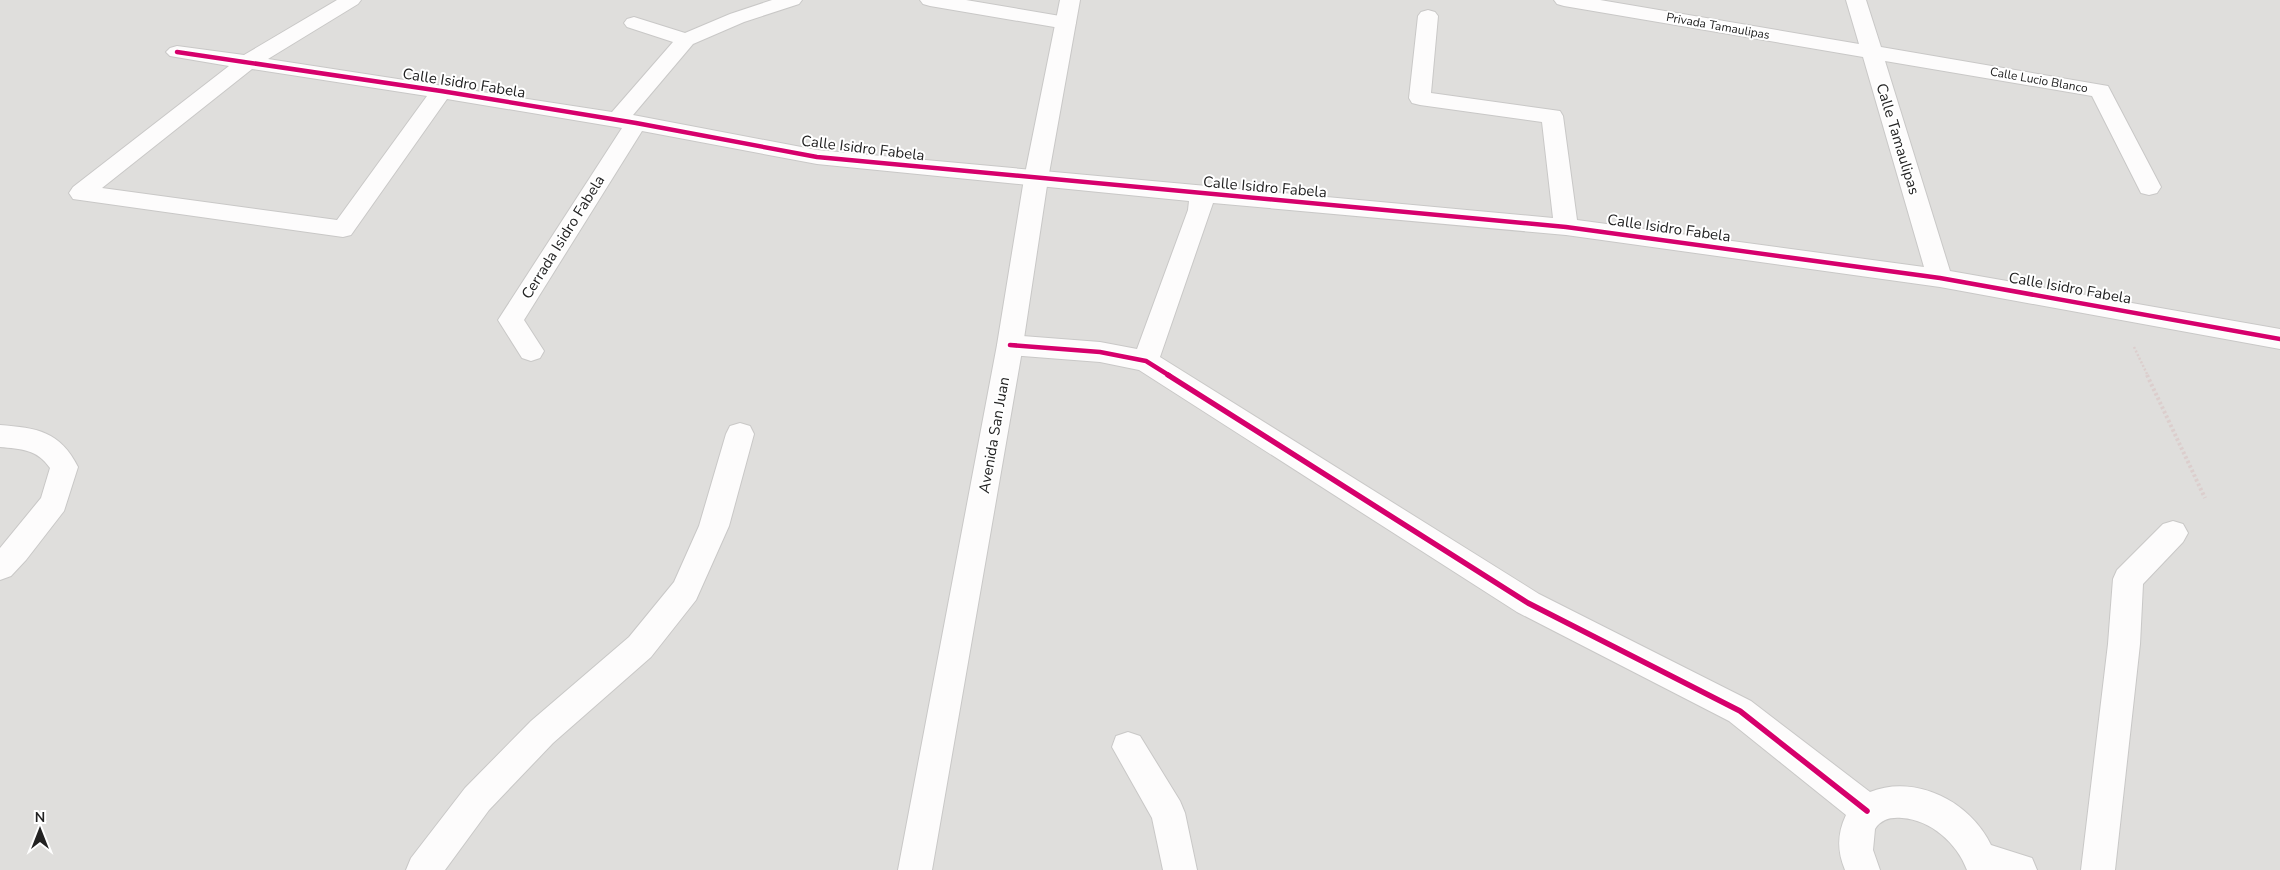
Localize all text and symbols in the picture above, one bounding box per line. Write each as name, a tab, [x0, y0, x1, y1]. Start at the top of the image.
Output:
street label: Privada Tamaulipas	[1665, 9, 1771, 43]
street label: Calle Isidro Fabela	[401, 63, 527, 103]
street label: Calle Lucio Blanco	[1989, 64, 2089, 97]
street label: Calle Tamaulipas	[1872, 81, 1924, 197]
street label: Calle Isidro Fabela	[800, 131, 926, 165]
street label: Cerrada Isidro Fabela	[517, 171, 609, 303]
street label: Calle Isidro Fabela	[1202, 172, 1328, 202]
street label: Calle Isidro Fabela	[1606, 209, 1732, 247]
street label: Calle Isidro Fabela	[2007, 267, 2133, 309]
street label: Avenida San Juan	[974, 375, 1014, 495]
north arrow	[15, 805, 65, 855]
text: N	[35, 808, 45, 827]

